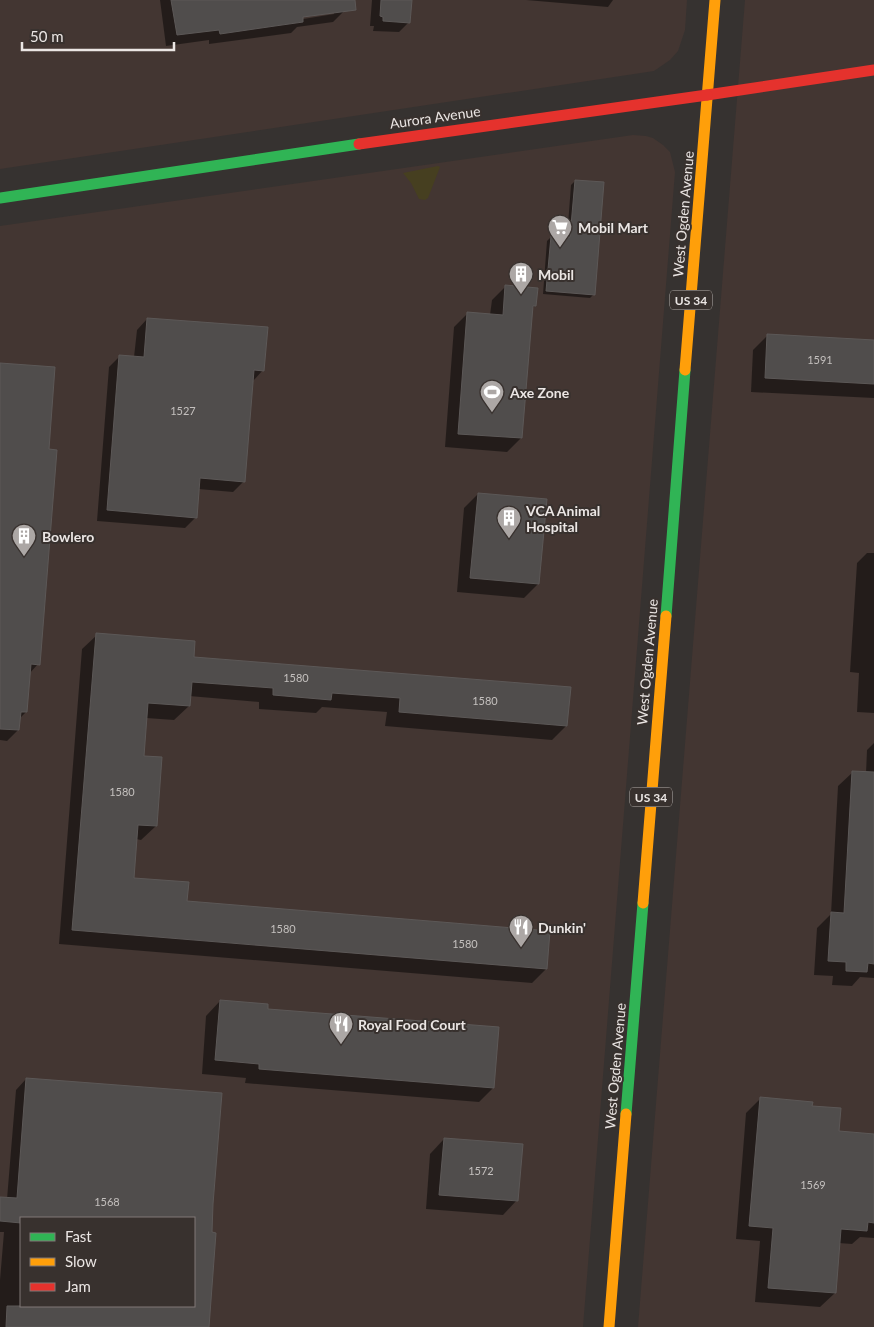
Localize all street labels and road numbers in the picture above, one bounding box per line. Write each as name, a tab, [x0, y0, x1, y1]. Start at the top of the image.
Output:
street label: Aurora Avenue	[389, 102, 481, 132]
street label: West Ogden Avenue	[669, 150, 697, 278]
road number: US 34	[670, 290, 712, 310]
street label: West Ogden Avenue	[633, 598, 661, 726]
road number: US 34	[630, 788, 672, 806]
street label: West Ogden Avenue	[601, 1002, 629, 1130]

